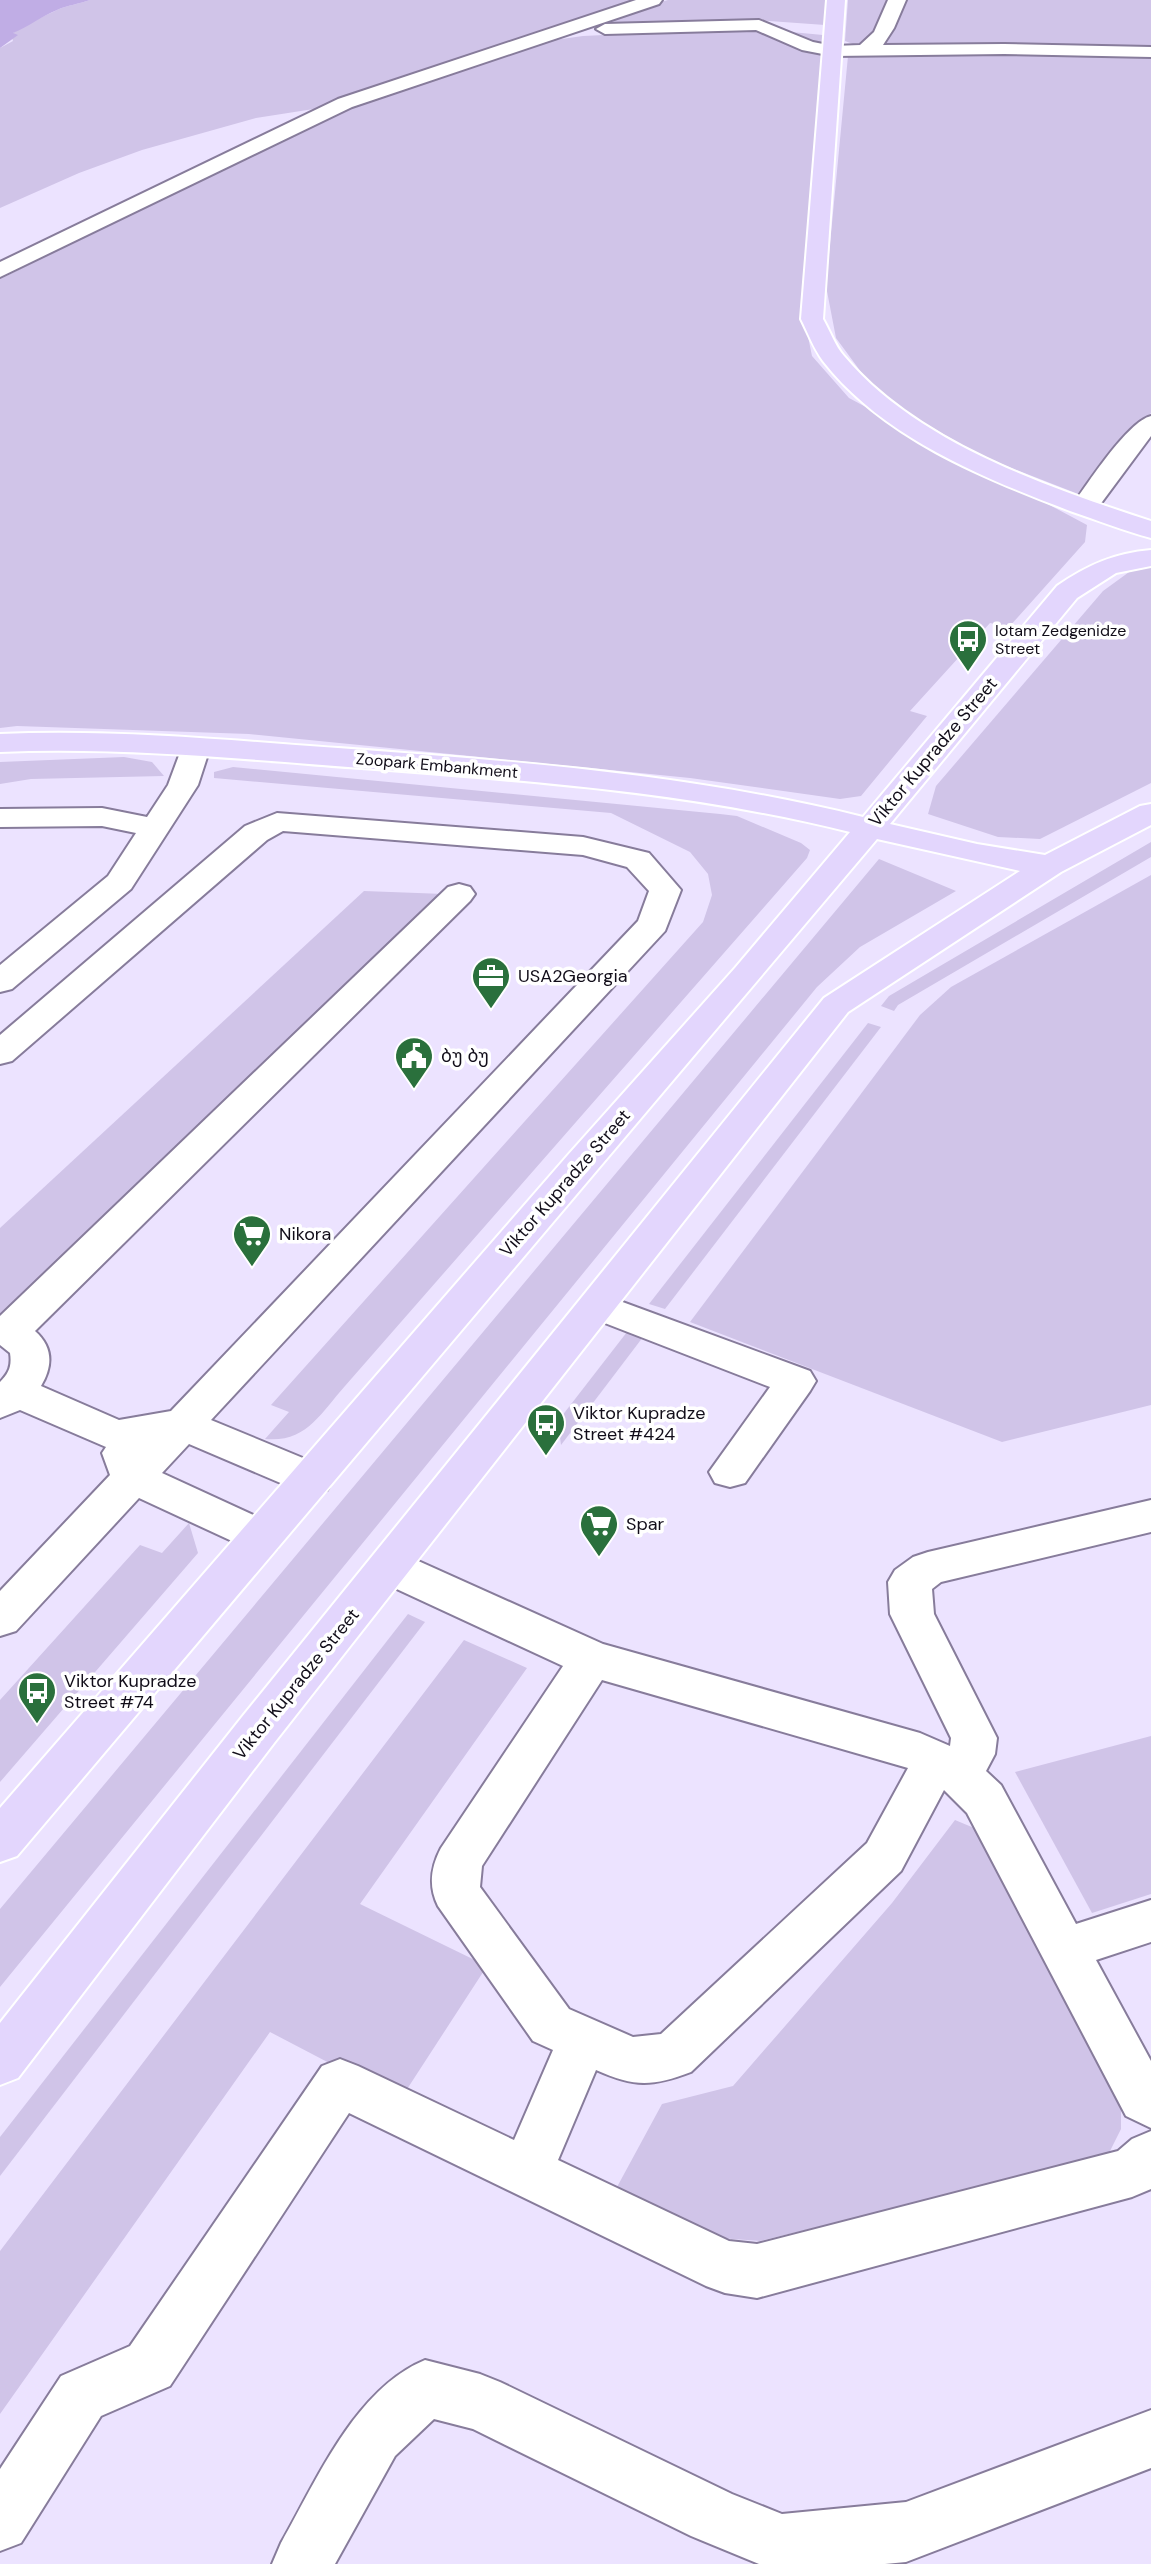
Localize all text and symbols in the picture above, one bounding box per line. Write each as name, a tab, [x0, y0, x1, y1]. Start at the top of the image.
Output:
bus stop icon: Iotam Zedgenidze Street	[947, 618, 989, 673]
place label: Iotam Zedgenidze Street	[995, 620, 1126, 659]
street label: Viktor Kupradze Street	[863, 672, 1003, 832]
street label: Zoopark Embankment	[355, 748, 519, 783]
office icon: USA2Georgia	[470, 955, 512, 1010]
place label: USA2Georgia	[518, 964, 628, 988]
public building icon: ბუ ბუ	[393, 1035, 435, 1090]
place label: ბუ ბუ	[441, 1044, 489, 1068]
street label: Viktor Kupradze Street	[494, 1104, 636, 1262]
supermarket icon: Nikora	[231, 1213, 273, 1268]
place label: Nikora	[279, 1222, 331, 1246]
place label: Viktor Kupradze Street #424	[573, 1401, 705, 1446]
bus stop icon: Viktor Kupradze Street #424	[525, 1402, 567, 1457]
supermarket icon: Spar	[578, 1503, 620, 1558]
place label: Spar	[626, 1512, 664, 1536]
street label: Viktor Kupradze Street	[227, 1603, 365, 1765]
place label: Viktor Kupradze Street #74	[64, 1669, 196, 1714]
bus stop icon: Viktor Kupradze Street #74	[16, 1670, 58, 1725]

